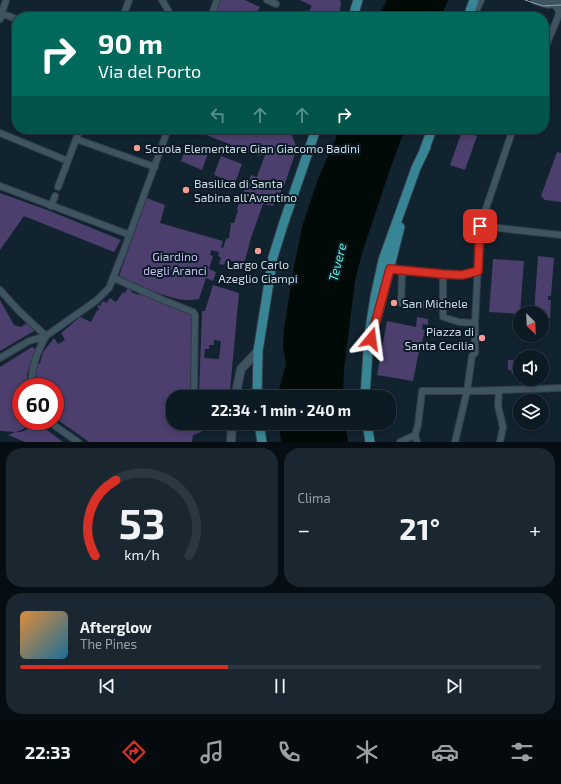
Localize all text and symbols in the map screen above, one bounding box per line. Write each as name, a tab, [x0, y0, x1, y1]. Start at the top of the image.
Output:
text: 90 m	[98, 26, 163, 60]
icon: right	[32, 28, 84, 80]
text: Via del Porto	[98, 60, 201, 82]
icon: left	[207, 104, 229, 126]
icon: ahead	[249, 104, 271, 126]
icon: ahead	[291, 104, 313, 126]
icon: right	[333, 104, 355, 126]
place label: Scuola Elementare Gian Giacomo Badini	[145, 141, 360, 155]
marker: Scuola Elementare Gian Giacomo Badini	[132, 143, 142, 153]
place label: Basilica di Santa Sabina all'Aventino	[194, 176, 297, 204]
marker: Basilica di Santa Sabina all'Aventino	[181, 185, 191, 195]
pin	[463, 209, 497, 243]
icon: arrive	[469, 215, 491, 237]
water label: Tevere	[325, 241, 349, 283]
marker: Largo Carlo Azeglio Ciampi	[253, 246, 263, 256]
park label: Giardino degli Aranci	[143, 249, 207, 277]
place label: Largo Carlo Azeglio Ciampi	[218, 257, 298, 285]
place label: San Michele	[402, 296, 468, 310]
marker: San Michele	[389, 298, 399, 308]
north arrow	[513, 306, 549, 342]
map controls	[513, 306, 549, 430]
position arrow	[350, 318, 392, 360]
place label: Piazza di Santa Cecilia	[405, 324, 474, 352]
marker: Piazza di Santa Cecilia	[477, 333, 487, 343]
button: sound	[513, 350, 549, 386]
speed limit sign: 60	[12, 378, 64, 430]
button: layers	[513, 394, 549, 430]
text: 22:34 · 1 min · 240 m	[211, 401, 351, 419]
text: Clima	[298, 490, 331, 506]
text: 53	[118, 496, 165, 546]
text: 21°	[399, 510, 440, 546]
text: −	[298, 516, 310, 542]
text: +	[529, 516, 541, 542]
text: km/h	[124, 545, 159, 562]
text: Afterglow	[80, 618, 152, 636]
text: The Pines	[80, 636, 137, 652]
icon: previous	[96, 675, 118, 697]
icon: pause	[269, 675, 291, 697]
icon: next	[443, 675, 465, 697]
icon: directions	[120, 738, 148, 766]
icon: music	[198, 738, 226, 766]
icon: phone	[275, 738, 303, 766]
icon: climate	[353, 738, 381, 766]
icon: car	[431, 738, 459, 766]
icon: filters	[508, 738, 536, 766]
text: 22:33	[25, 741, 71, 763]

